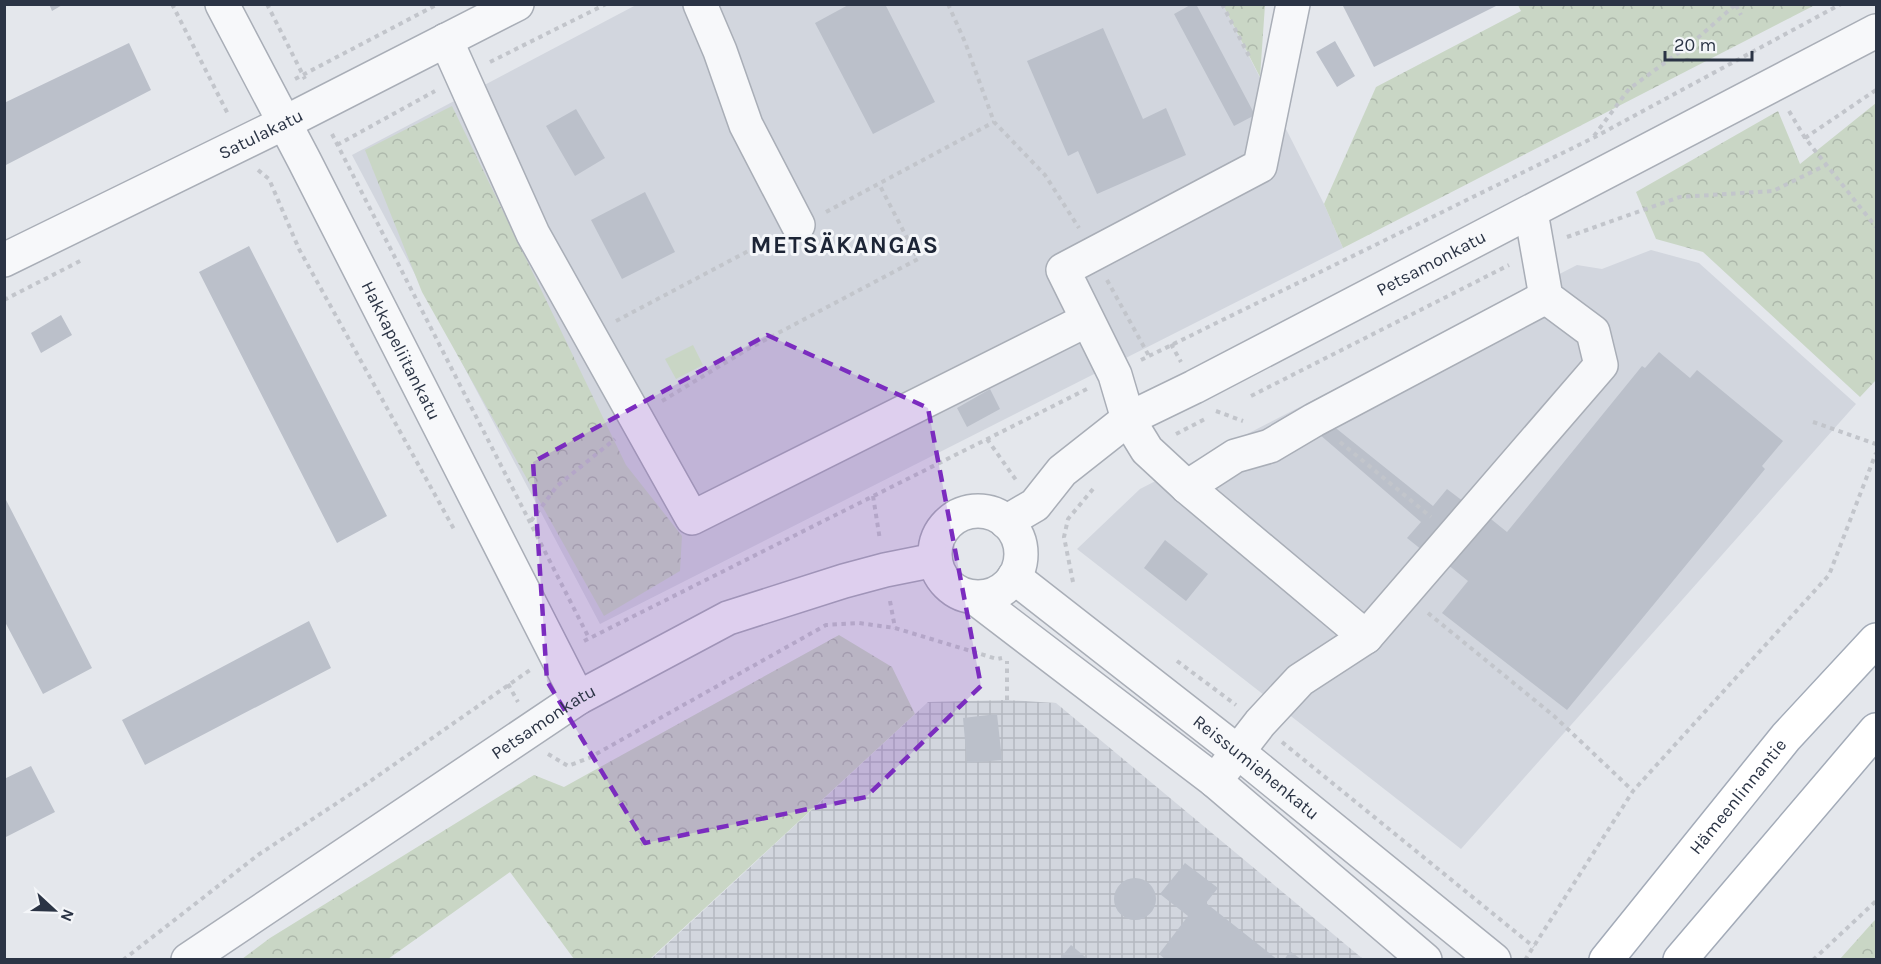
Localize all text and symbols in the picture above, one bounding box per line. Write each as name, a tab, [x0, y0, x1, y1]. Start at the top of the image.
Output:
scale bar	[1665, 24, 1752, 62]
text: 20 m	[1674, 34, 1716, 56]
street label: Satulakatu	[215, 104, 307, 164]
street label: Petsamonkatu	[1373, 225, 1490, 301]
district label: METSÄKANGAS	[750, 231, 940, 259]
street label: Hakkapeliitankatu	[356, 277, 446, 424]
street label: Petsamonkatu	[487, 680, 600, 764]
street label: Reissumiehenkatu	[1189, 710, 1324, 825]
street label: Hämeenlinnantie	[1685, 734, 1791, 859]
north arrow	[24, 880, 84, 940]
text: N	[56, 907, 78, 924]

